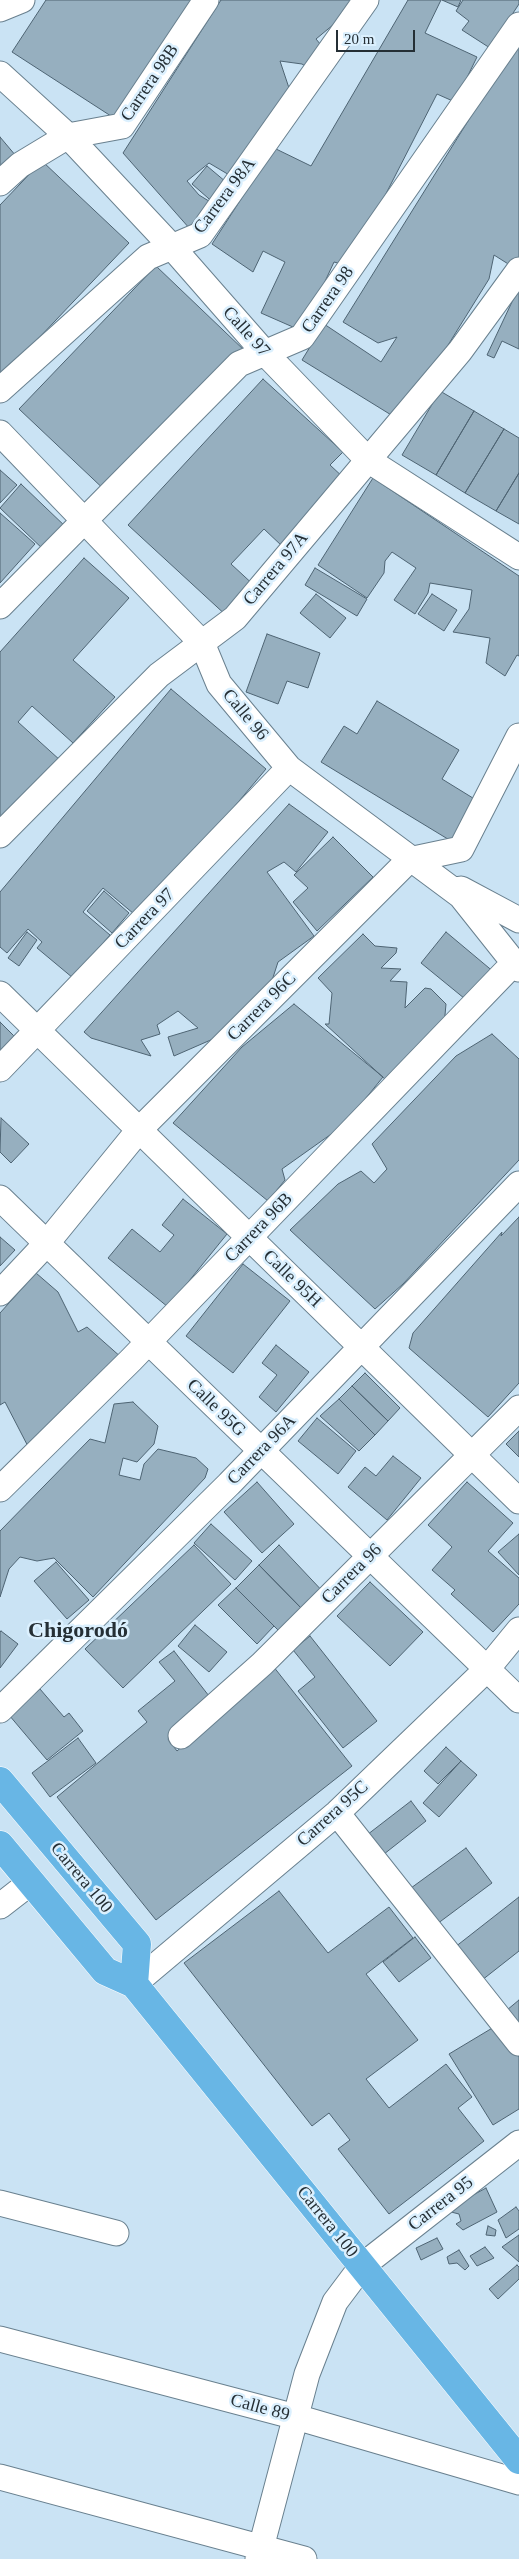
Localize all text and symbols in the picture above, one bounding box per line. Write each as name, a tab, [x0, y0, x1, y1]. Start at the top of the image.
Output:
scale bar	[339, 20, 418, 52]
text: 20 m	[344, 31, 374, 47]
street label: Carrera 98B	[116, 40, 184, 126]
street label: Carrera 98A	[189, 154, 261, 238]
street label: Carrera 98	[297, 262, 359, 338]
street label: Calle 97	[218, 302, 274, 362]
street label: Carrera 97A	[239, 528, 313, 610]
street label: Calle 96	[217, 685, 273, 745]
street label: Carrera 97	[111, 884, 179, 954]
street label: Carrera 96C	[223, 968, 301, 1046]
street label: Carrera 96B	[221, 1189, 297, 1267]
street label: Calle 95H	[258, 1246, 326, 1312]
street label: Calle 95G	[182, 1375, 250, 1441]
street label: Carrera 96A	[223, 1410, 301, 1490]
street label: Carrera 96	[317, 1539, 387, 1609]
district label: Chigorodó	[28, 1618, 128, 1644]
street label: Carrera 95C	[293, 1776, 373, 1852]
street label: Carrera 100	[45, 1838, 117, 1918]
street label: Carrera 95	[404, 2172, 478, 2236]
street label: Carrera 100	[292, 2182, 362, 2262]
street label: Calle 89	[228, 2390, 292, 2426]

